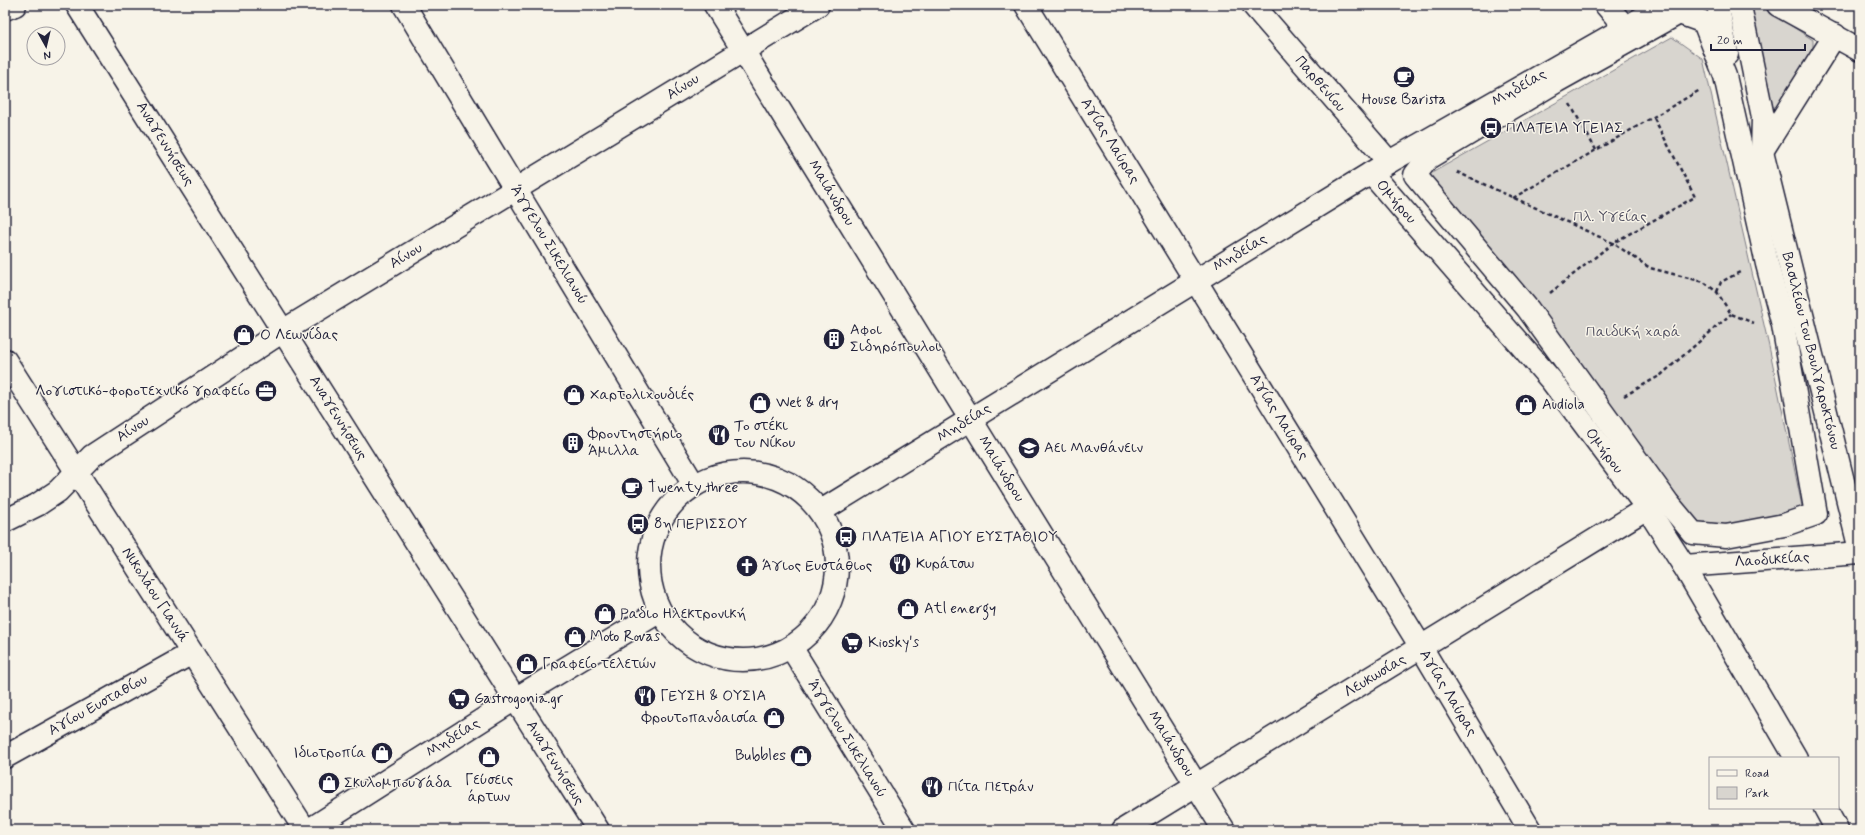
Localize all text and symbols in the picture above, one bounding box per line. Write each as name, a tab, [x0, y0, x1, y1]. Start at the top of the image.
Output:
north arrow	[26, 26, 66, 66]
scale bar	[1711, 26, 1805, 52]
text: 20 m	[1717, 33, 1743, 49]
text: N	[43, 47, 52, 62]
street label: Παρθενίου	[1290, 51, 1350, 117]
cafe icon: House Barista	[1391, 64, 1417, 90]
street label: Μηδείας	[1488, 64, 1550, 112]
street label: Αίνου	[663, 69, 703, 105]
place label: House Barista	[1362, 90, 1446, 110]
street label: Αγίας Λαύρας	[1076, 94, 1145, 188]
street label: Αναγεννήσεως	[131, 98, 199, 190]
bus stop icon: ΠΛΑΤΕΙΑ ΥΓΕΙΑΣ	[1478, 115, 1504, 141]
place label: ΠΛΑΤΕΙΑ ΥΓΕΙΑΣ	[1506, 118, 1623, 138]
street label: Μαιάνδρου	[803, 156, 859, 230]
street label: Ομήρου	[1371, 176, 1421, 229]
street label: Άγγελου Σικελιανού	[505, 182, 593, 308]
park label: Πλ. Υγείας	[1573, 207, 1647, 227]
street label: Μηδείας	[1209, 229, 1271, 277]
street label: Αίνου	[386, 238, 426, 274]
street label: Βασιλείου του Βουλγαροκτόνου	[1777, 250, 1845, 452]
place label: Αφοι Σιδηρόπουλοι	[850, 320, 941, 357]
shop icon: Ο Λεωνίδας	[231, 322, 257, 348]
park label: Παιδική χαρά	[1586, 322, 1681, 342]
place label: Ο Λεωνίδας	[260, 325, 339, 345]
building icon: Αφοι Σιδηρόπουλοι	[821, 326, 847, 352]
street label: Αγίας Λαύρας	[1245, 370, 1314, 464]
street label: Αναγεννήσεως	[304, 372, 372, 464]
office icon: Λογιστικό-φοροτεχνικό γραφείο	[253, 378, 279, 404]
place label: Λογιστικό-φοροτεχνικό γραφείο	[35, 381, 250, 401]
shop icon: Χαρτολιχουδιές	[561, 382, 587, 408]
place label: Χαρτολιχουδιές	[590, 385, 694, 405]
shop icon: Wet & dry	[747, 390, 773, 416]
shop icon: Audiola	[1513, 392, 1539, 418]
place label: Wet & dry	[776, 393, 838, 413]
place label: Audiola	[1542, 395, 1585, 415]
street label: Μηδείας	[933, 398, 995, 447]
street label: Αίνου	[113, 411, 153, 447]
place label: Το στέκι του Νίκου	[733, 416, 796, 453]
restaurant icon: Το στέκι του Νίκου	[706, 422, 732, 448]
place label: Φροντηστήριο Άμιλλα	[587, 424, 682, 461]
street label: Ομήρου	[1580, 424, 1628, 478]
building icon: Φροντηστήριο Άμιλλα	[560, 430, 586, 456]
street label: Μαιάνδρου	[973, 432, 1029, 506]
school or university icon: Αει Μανθάνειν	[1016, 435, 1042, 461]
place label: Αει Μανθάνειν	[1044, 438, 1144, 458]
cafe icon: Twenty three	[619, 475, 645, 501]
place label: Twenty three	[648, 478, 739, 498]
bus stop icon: 8η ΠΕΡΙΣΣΟΥ	[625, 511, 651, 537]
place label: 8η ΠΕΡΙΣΣΟΥ	[654, 514, 747, 534]
bus stop icon: ΠΛΑΤΕΙΑ ΑΓΙΟΥ ΕΥΣΤΑΘΙΟΥ	[833, 524, 859, 550]
place label: ΠΛΑΤΕΙΑ ΑΓΙΟΥ ΕΥΣΤΑΘΙΟΥ	[862, 527, 1058, 547]
street label: Νικολάου Γιαννά	[117, 543, 194, 647]
street label: Λαοδικείας	[1734, 547, 1811, 573]
restaurant icon: Κυράτσω	[887, 551, 913, 577]
church icon: Άγιος Ευστάθιος	[734, 553, 760, 579]
place label: Κυράτσω	[916, 554, 974, 574]
place label: Άγιος Ευστάθιος	[762, 556, 873, 576]
shop icon: Atl energy	[895, 596, 921, 622]
place label: Atl energy	[924, 599, 996, 620]
shop icon: Ραδιο Ηλεκτρονική	[592, 601, 618, 627]
place label: Ραδιο Ηλεκτρονική	[620, 604, 746, 624]
shop icon: Moto Rovas	[562, 624, 588, 650]
place label: Moto Rovas	[590, 627, 660, 647]
supermarket icon: Kiosky's	[839, 630, 865, 656]
place label: Kiosky's	[868, 633, 920, 653]
street label: Αγίας Λαύρας	[1414, 646, 1482, 740]
street label: Λευκωσίας	[1340, 649, 1410, 702]
shop icon: Γραφείο τελετών	[514, 651, 540, 677]
place label: Γραφείο τελετών	[542, 654, 656, 674]
street label: Αγίου Ευσταθίου	[45, 669, 152, 741]
street label: Άγγελου Σικελιανού	[803, 676, 891, 802]
restaurant icon: ΓΕΥΣΗ & ΟΥΣΙΑ	[632, 683, 658, 709]
supermarket icon: Gastrogonia.gr	[446, 686, 472, 712]
place label: ΓΕΥΣΗ & ΟΥΣΙΑ	[660, 686, 766, 706]
place label: Gastrogonia.gr	[474, 689, 564, 709]
shop icon: Φρουτοπανδαισία	[761, 705, 787, 731]
street label: Μαιάνδρου	[1143, 707, 1199, 781]
place label: Φρουτοπανδαισία	[641, 708, 758, 728]
street label: Μηδείας	[422, 713, 484, 762]
street label: Αναγεννήσεως	[521, 717, 589, 809]
shop icon: Ιδιοτροπία	[369, 740, 395, 766]
place label: Ιδιοτροπία	[293, 743, 366, 763]
shop icon: Bubbles	[788, 743, 814, 769]
shop icon: Γεύσεις άρτων	[476, 744, 502, 770]
place label: Bubbles	[735, 746, 786, 766]
legend	[1709, 757, 1839, 809]
text: Road	[1745, 766, 1769, 782]
shop icon: Σκυλομπουγάδα	[316, 770, 342, 796]
place label: Γεύσεις άρτων	[465, 770, 514, 807]
place label: Σκυλομπουγάδα	[344, 773, 453, 793]
restaurant icon: Πίτα Πετράν	[919, 774, 945, 800]
place label: Πίτα Πετράν	[948, 777, 1034, 797]
text: Park	[1745, 786, 1769, 802]

